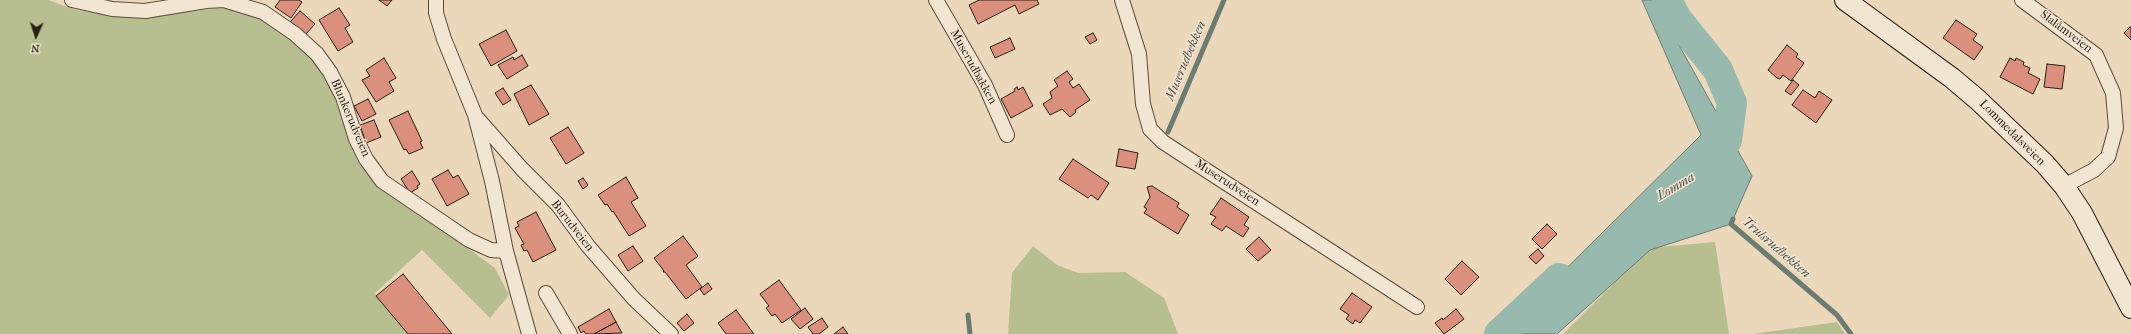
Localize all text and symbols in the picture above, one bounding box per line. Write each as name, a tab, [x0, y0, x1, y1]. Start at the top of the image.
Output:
street label: Slalåmveien	[2037, 8, 2095, 56]
north arrow	[16, 16, 56, 56]
water label: Muserudbekken	[1162, 19, 1210, 103]
street label: Muserudbakken	[947, 27, 999, 107]
text: N	[31, 42, 40, 55]
street label: Blunkerudveien	[327, 77, 373, 159]
street label: Lommedalsveien	[1976, 97, 2048, 169]
street label: Muserudveien	[1192, 157, 1262, 209]
water label: Lomma	[1654, 170, 1698, 204]
street label: Burudveien	[548, 198, 596, 254]
water label: Trulsrudbekken	[1739, 214, 1813, 282]

